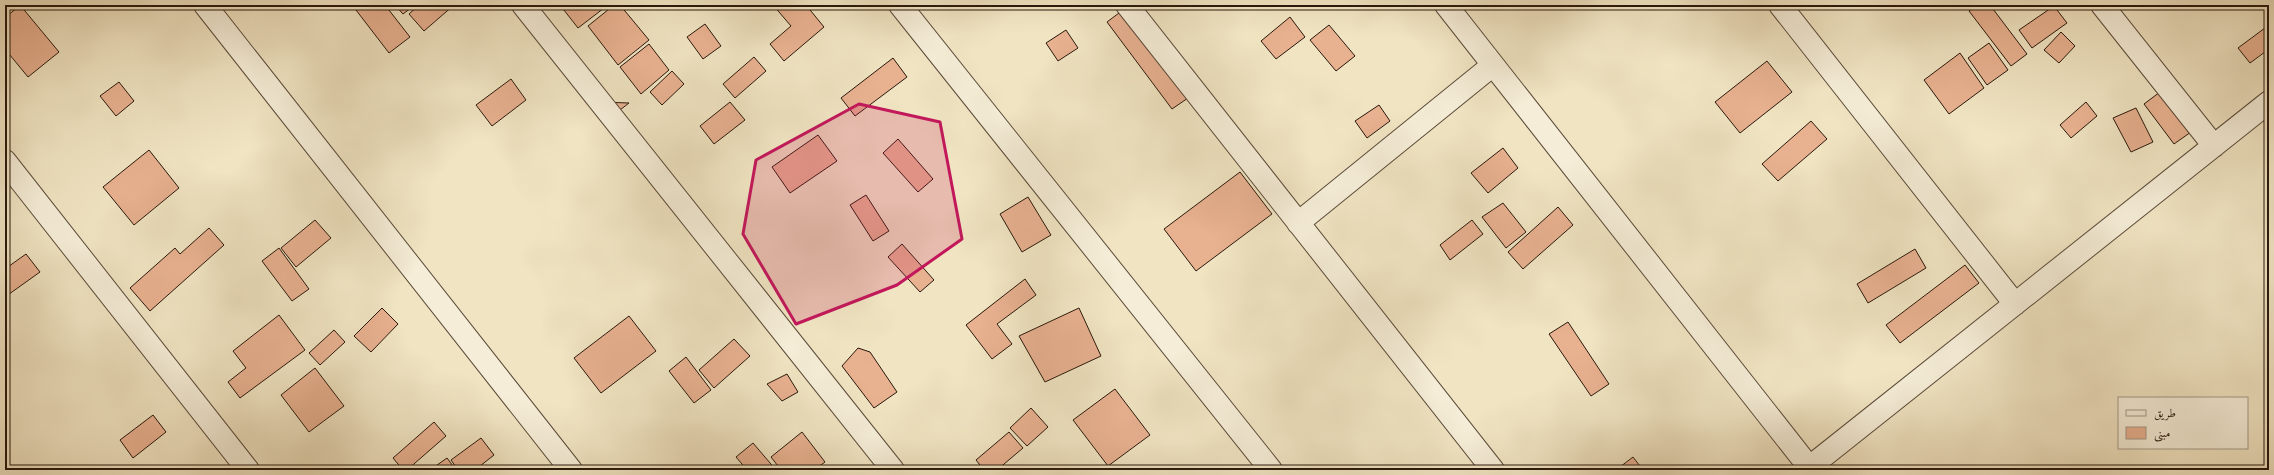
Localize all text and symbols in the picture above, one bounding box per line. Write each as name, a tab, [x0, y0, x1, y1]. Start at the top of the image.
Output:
legend	[2118, 397, 2248, 449]
text: طريق	[2154, 406, 2176, 421]
text: مبنى	[2154, 426, 2170, 442]

